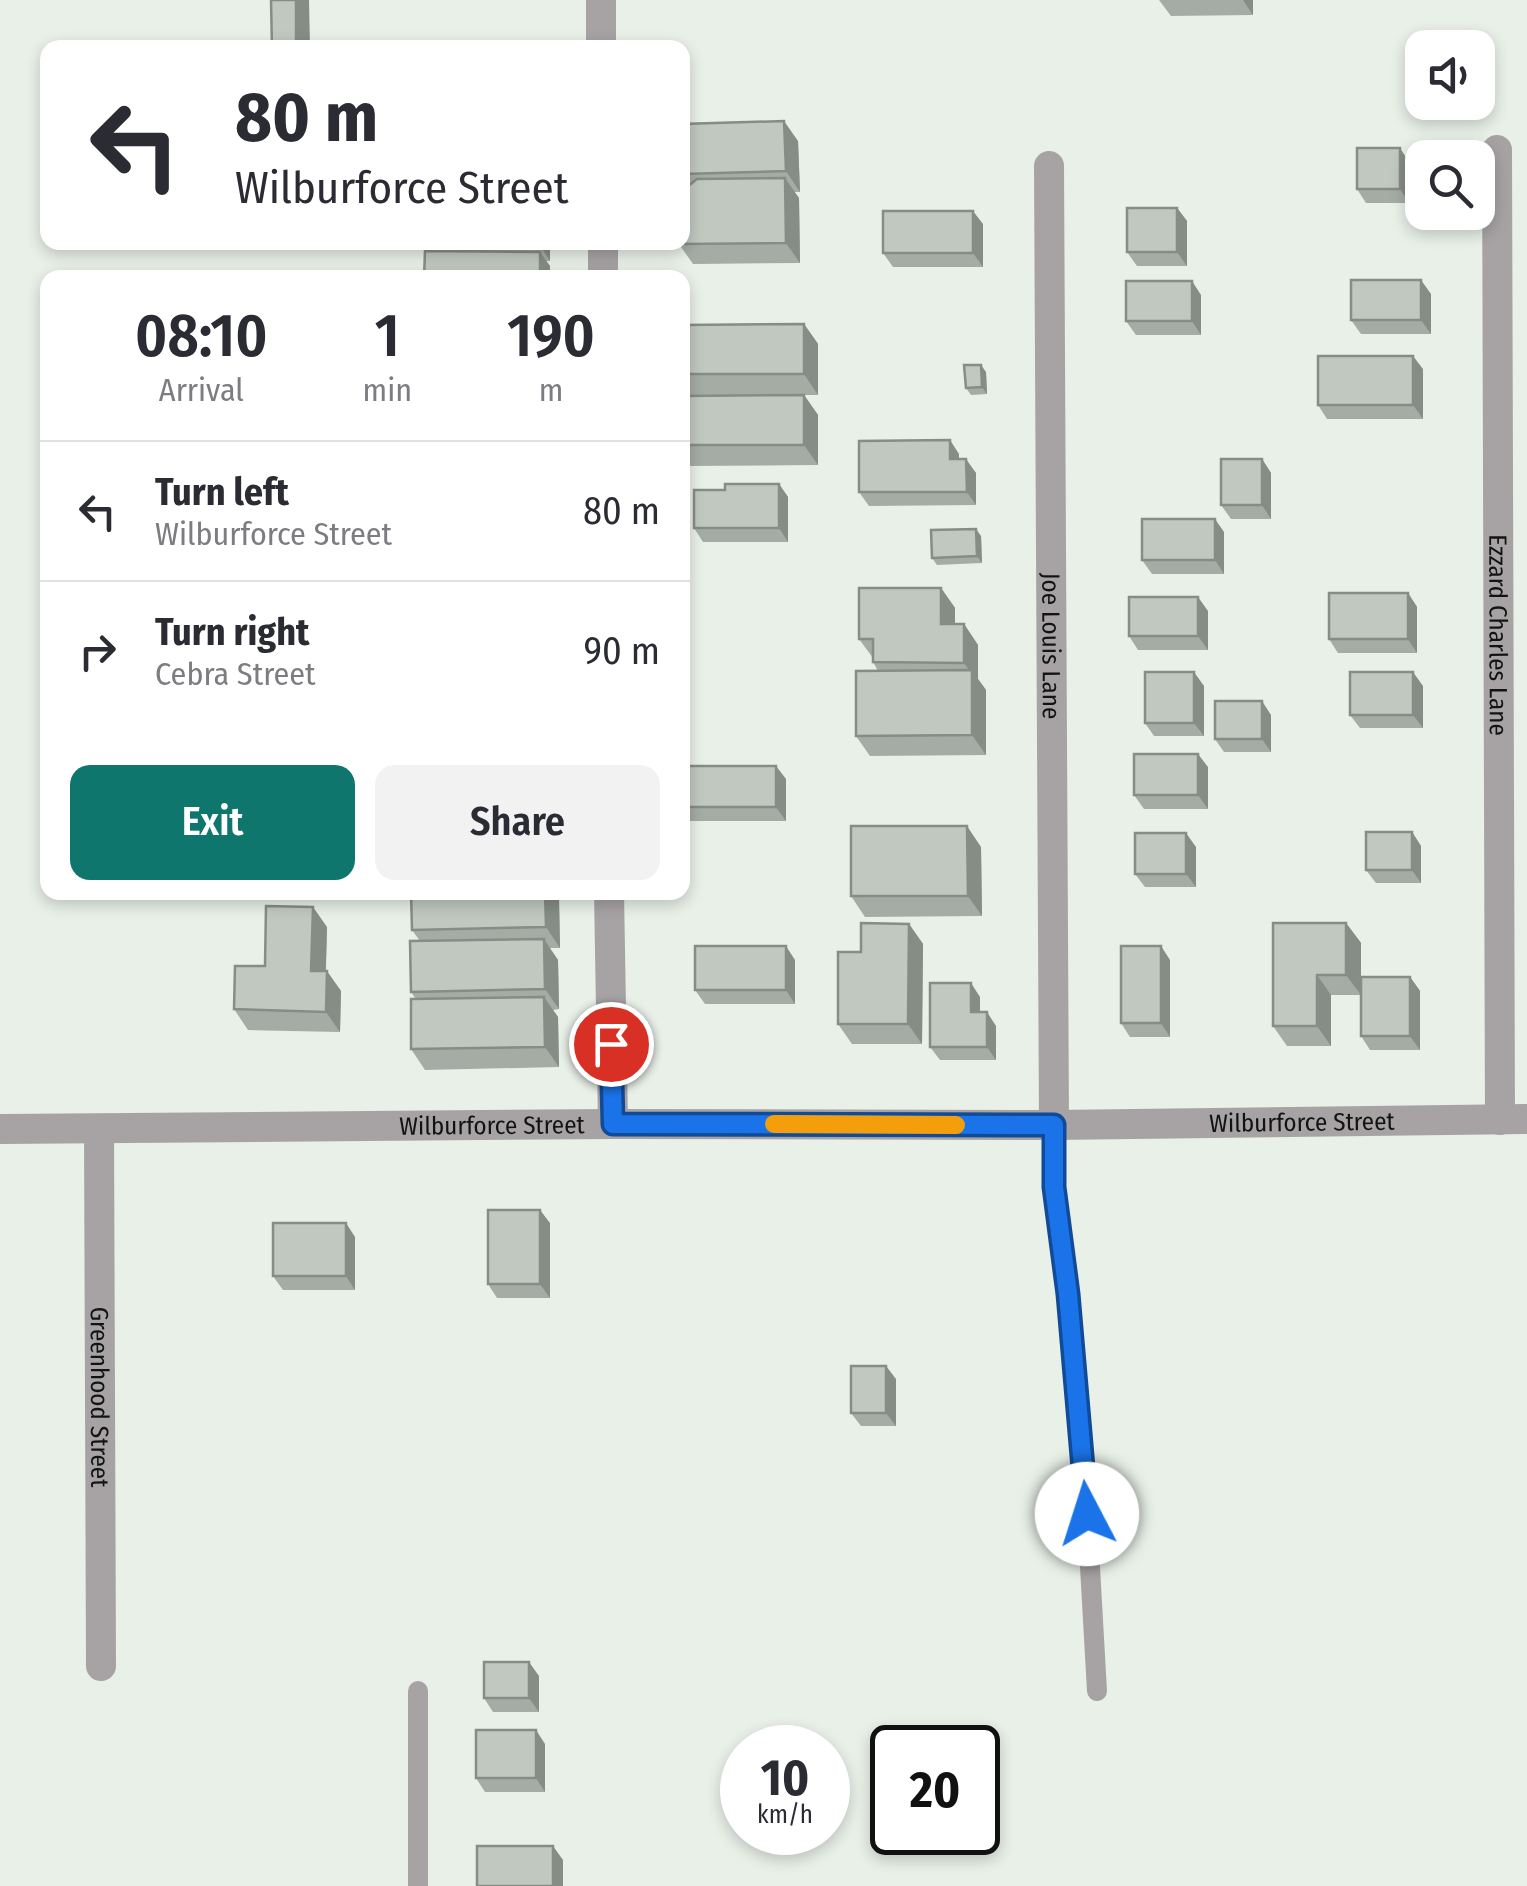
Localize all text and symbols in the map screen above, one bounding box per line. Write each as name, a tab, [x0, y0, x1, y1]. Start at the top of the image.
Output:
map controls	[1405, 30, 1495, 230]
button: sound	[1405, 30, 1495, 120]
text: 80 m	[235, 76, 378, 160]
icon: left	[70, 80, 200, 210]
button: search	[1405, 140, 1495, 230]
text: Wilburforce Street	[235, 161, 568, 215]
text: 08:10	[135, 300, 268, 372]
text: 1	[375, 300, 400, 372]
text: 190	[507, 300, 595, 372]
text: Arrival	[159, 371, 244, 409]
text: min	[363, 371, 412, 409]
text: m	[539, 371, 563, 409]
text: Turn left	[155, 469, 289, 515]
icon: left	[70, 484, 125, 539]
text: 80 m	[583, 488, 660, 534]
text: Wilburforce Street	[155, 515, 392, 553]
street label: Ezzard Charles Lane	[1482, 534, 1513, 736]
street label: Joe Louis Lane	[1035, 573, 1066, 719]
text: Turn right	[155, 609, 309, 655]
icon: right	[70, 624, 125, 679]
text: 90 m	[584, 628, 660, 674]
text: Cebra Street	[155, 655, 316, 693]
button: Exit	[70, 765, 355, 880]
button: Share	[375, 765, 660, 880]
pin	[569, 1002, 654, 1087]
icon: arrive	[584, 1017, 639, 1072]
street label: Wilburforce Street	[1209, 1107, 1396, 1139]
street label: Wilburforce Street	[399, 1110, 586, 1142]
street label: Greenhood Street	[84, 1307, 114, 1488]
position arrow	[1035, 1462, 1139, 1566]
speed limit sign: 20	[870, 1725, 1000, 1855]
text: 10	[761, 1748, 809, 1808]
text: km/h	[757, 1800, 813, 1830]

